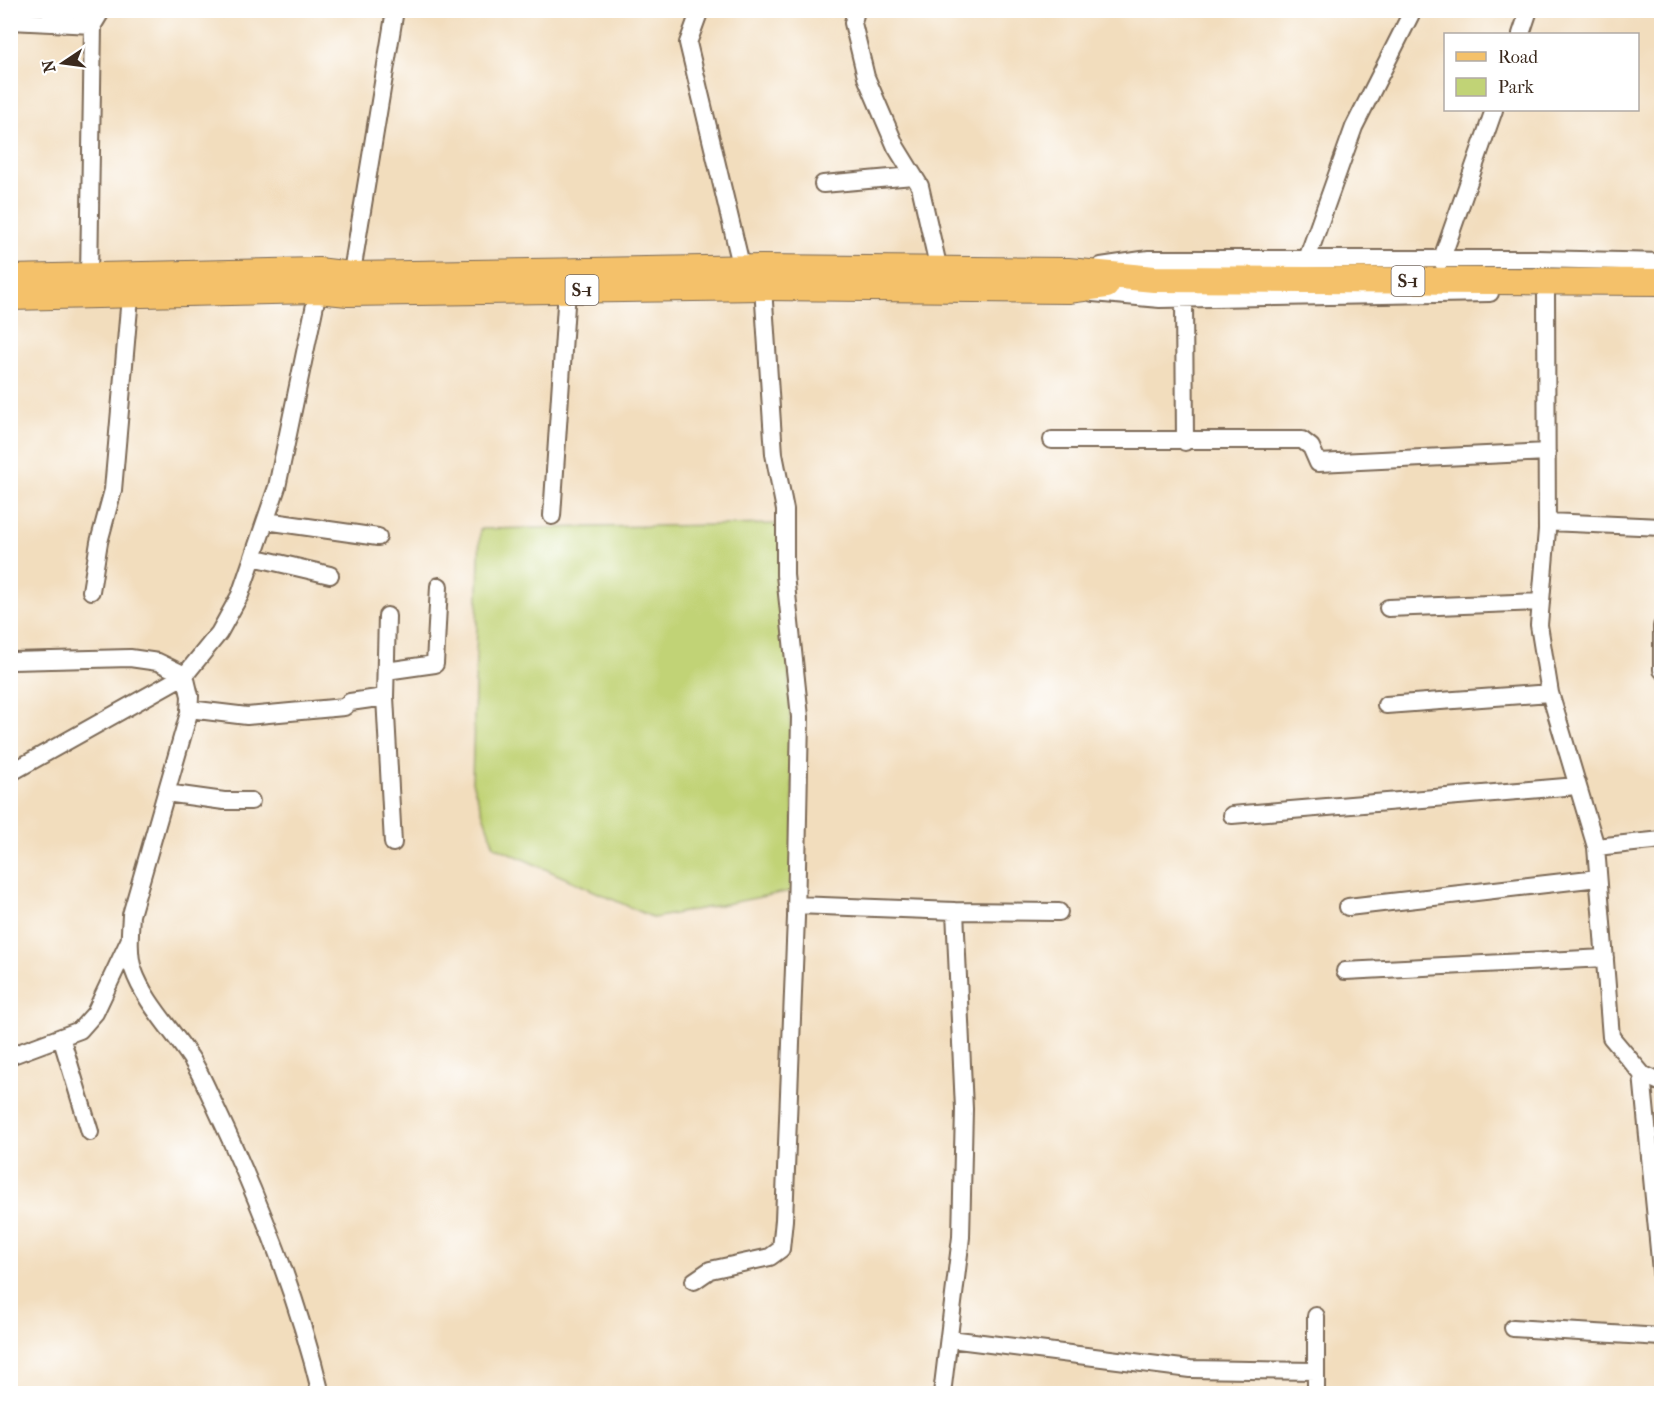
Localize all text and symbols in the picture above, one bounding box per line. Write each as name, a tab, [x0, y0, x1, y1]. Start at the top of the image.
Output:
north arrow	[33, 33, 93, 93]
legend	[1444, 33, 1639, 111]
text: Road	[1498, 47, 1538, 68]
text: N	[38, 57, 59, 74]
text: Park	[1498, 77, 1535, 98]
road number: S-1	[1392, 266, 1424, 296]
road number: S-1	[566, 275, 598, 305]

